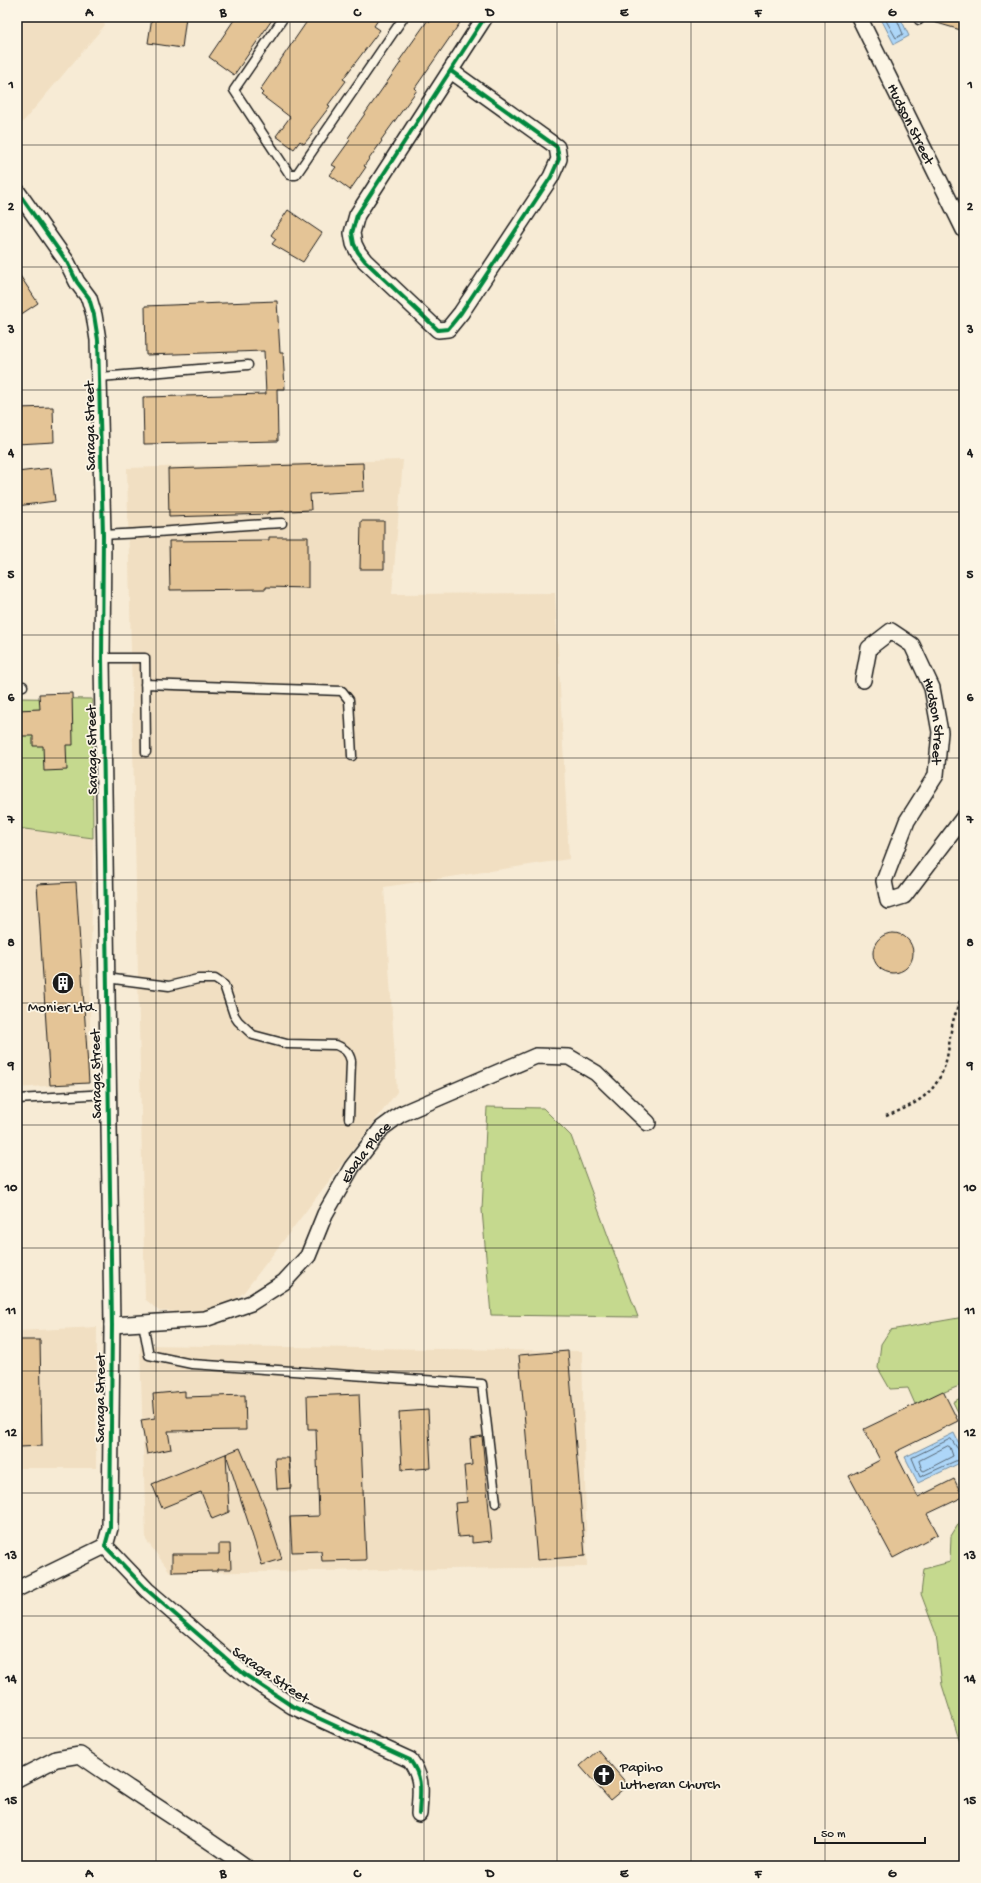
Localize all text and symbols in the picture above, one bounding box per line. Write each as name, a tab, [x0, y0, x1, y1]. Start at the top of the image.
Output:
text: A	[84, 6, 94, 21]
text: B	[219, 6, 228, 21]
text: C	[352, 6, 362, 21]
text: D	[485, 6, 495, 21]
text: E	[620, 6, 629, 21]
text: F	[754, 6, 763, 21]
text: G	[888, 6, 897, 21]
text: 1	[7, 78, 14, 93]
text: 1	[966, 78, 973, 93]
street label: Hudson Street	[882, 81, 938, 170]
text: 2	[8, 200, 15, 215]
text: 2	[967, 200, 974, 215]
text: 3	[7, 323, 15, 338]
text: 3	[966, 323, 974, 338]
street label: Saraga Street	[81, 379, 101, 471]
text: 4	[7, 446, 15, 461]
text: 4	[966, 446, 974, 461]
text: 5	[8, 568, 15, 583]
text: 5	[967, 568, 974, 583]
street label: Hudson Street	[917, 675, 947, 767]
text: 6	[8, 691, 15, 706]
text: 6	[967, 691, 974, 706]
street label: Saraga Street	[83, 703, 103, 795]
text: 7	[7, 813, 16, 828]
text: 7	[966, 813, 975, 828]
text: 8	[7, 936, 15, 951]
text: 8	[966, 936, 974, 951]
building icon: Monier Ltd.	[50, 970, 76, 996]
place label: Monier Ltd.	[28, 999, 98, 1017]
street label: Saraga Street	[87, 1027, 107, 1119]
text: 9	[7, 1059, 15, 1074]
text: 9	[966, 1059, 974, 1074]
street label: Ebala Place	[338, 1118, 395, 1187]
text: 10	[4, 1181, 18, 1196]
text: 10	[963, 1181, 977, 1196]
text: 11	[5, 1304, 16, 1319]
text: 11	[964, 1304, 975, 1319]
street label: Saraga Street	[92, 1351, 110, 1443]
text: 12	[4, 1426, 17, 1441]
text: 12	[963, 1426, 976, 1441]
text: 13	[4, 1549, 17, 1564]
text: 13	[963, 1549, 976, 1564]
street label: Saraga Street	[228, 1643, 313, 1709]
text: 14	[4, 1672, 18, 1687]
text: 14	[963, 1672, 977, 1687]
place label: Papiho Lutheran Church	[619, 1759, 720, 1794]
church icon: Papiho Lutheran Church	[591, 1762, 617, 1788]
text: 15	[4, 1794, 17, 1809]
text: 15	[963, 1794, 976, 1809]
scale bar	[815, 1819, 925, 1845]
text: 50 m	[821, 1828, 846, 1842]
text: A	[84, 1867, 94, 1882]
text: B	[219, 1867, 228, 1882]
text: C	[352, 1867, 362, 1882]
text: D	[485, 1867, 495, 1882]
text: E	[620, 1867, 629, 1882]
text: F	[754, 1867, 763, 1882]
text: G	[888, 1867, 897, 1882]

